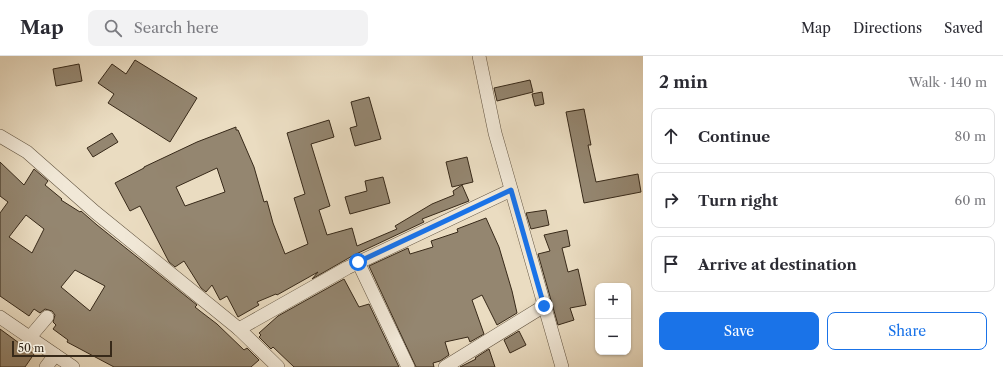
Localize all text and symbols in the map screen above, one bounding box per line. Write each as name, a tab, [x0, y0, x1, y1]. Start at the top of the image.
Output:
search box	[88, 10, 368, 46]
text: Map	[20, 16, 64, 39]
icon: search	[102, 17, 124, 39]
text: Search here	[134, 18, 219, 37]
text: Map	[801, 19, 831, 37]
text: Directions	[853, 19, 922, 37]
text: Saved	[944, 19, 983, 37]
text: 2 min	[659, 72, 708, 92]
text: Walk · 140 m	[909, 74, 987, 90]
icon: ahead	[660, 125, 682, 147]
text: Continue	[698, 127, 770, 146]
text: 80 m	[954, 128, 986, 144]
icon: right	[660, 189, 682, 211]
text: Turn right	[698, 191, 778, 210]
text: 60 m	[955, 192, 986, 208]
route start	[349, 253, 367, 271]
icon: arrive	[660, 253, 682, 275]
text: Arrive at destination	[698, 255, 857, 274]
map controls	[595, 283, 631, 355]
button: +	[595, 283, 631, 319]
route end	[535, 297, 553, 315]
button: Save	[659, 312, 819, 350]
button: Share	[827, 312, 987, 350]
button: −	[595, 319, 631, 355]
scale bar	[12, 339, 112, 358]
text: 50 m	[18, 341, 44, 355]

